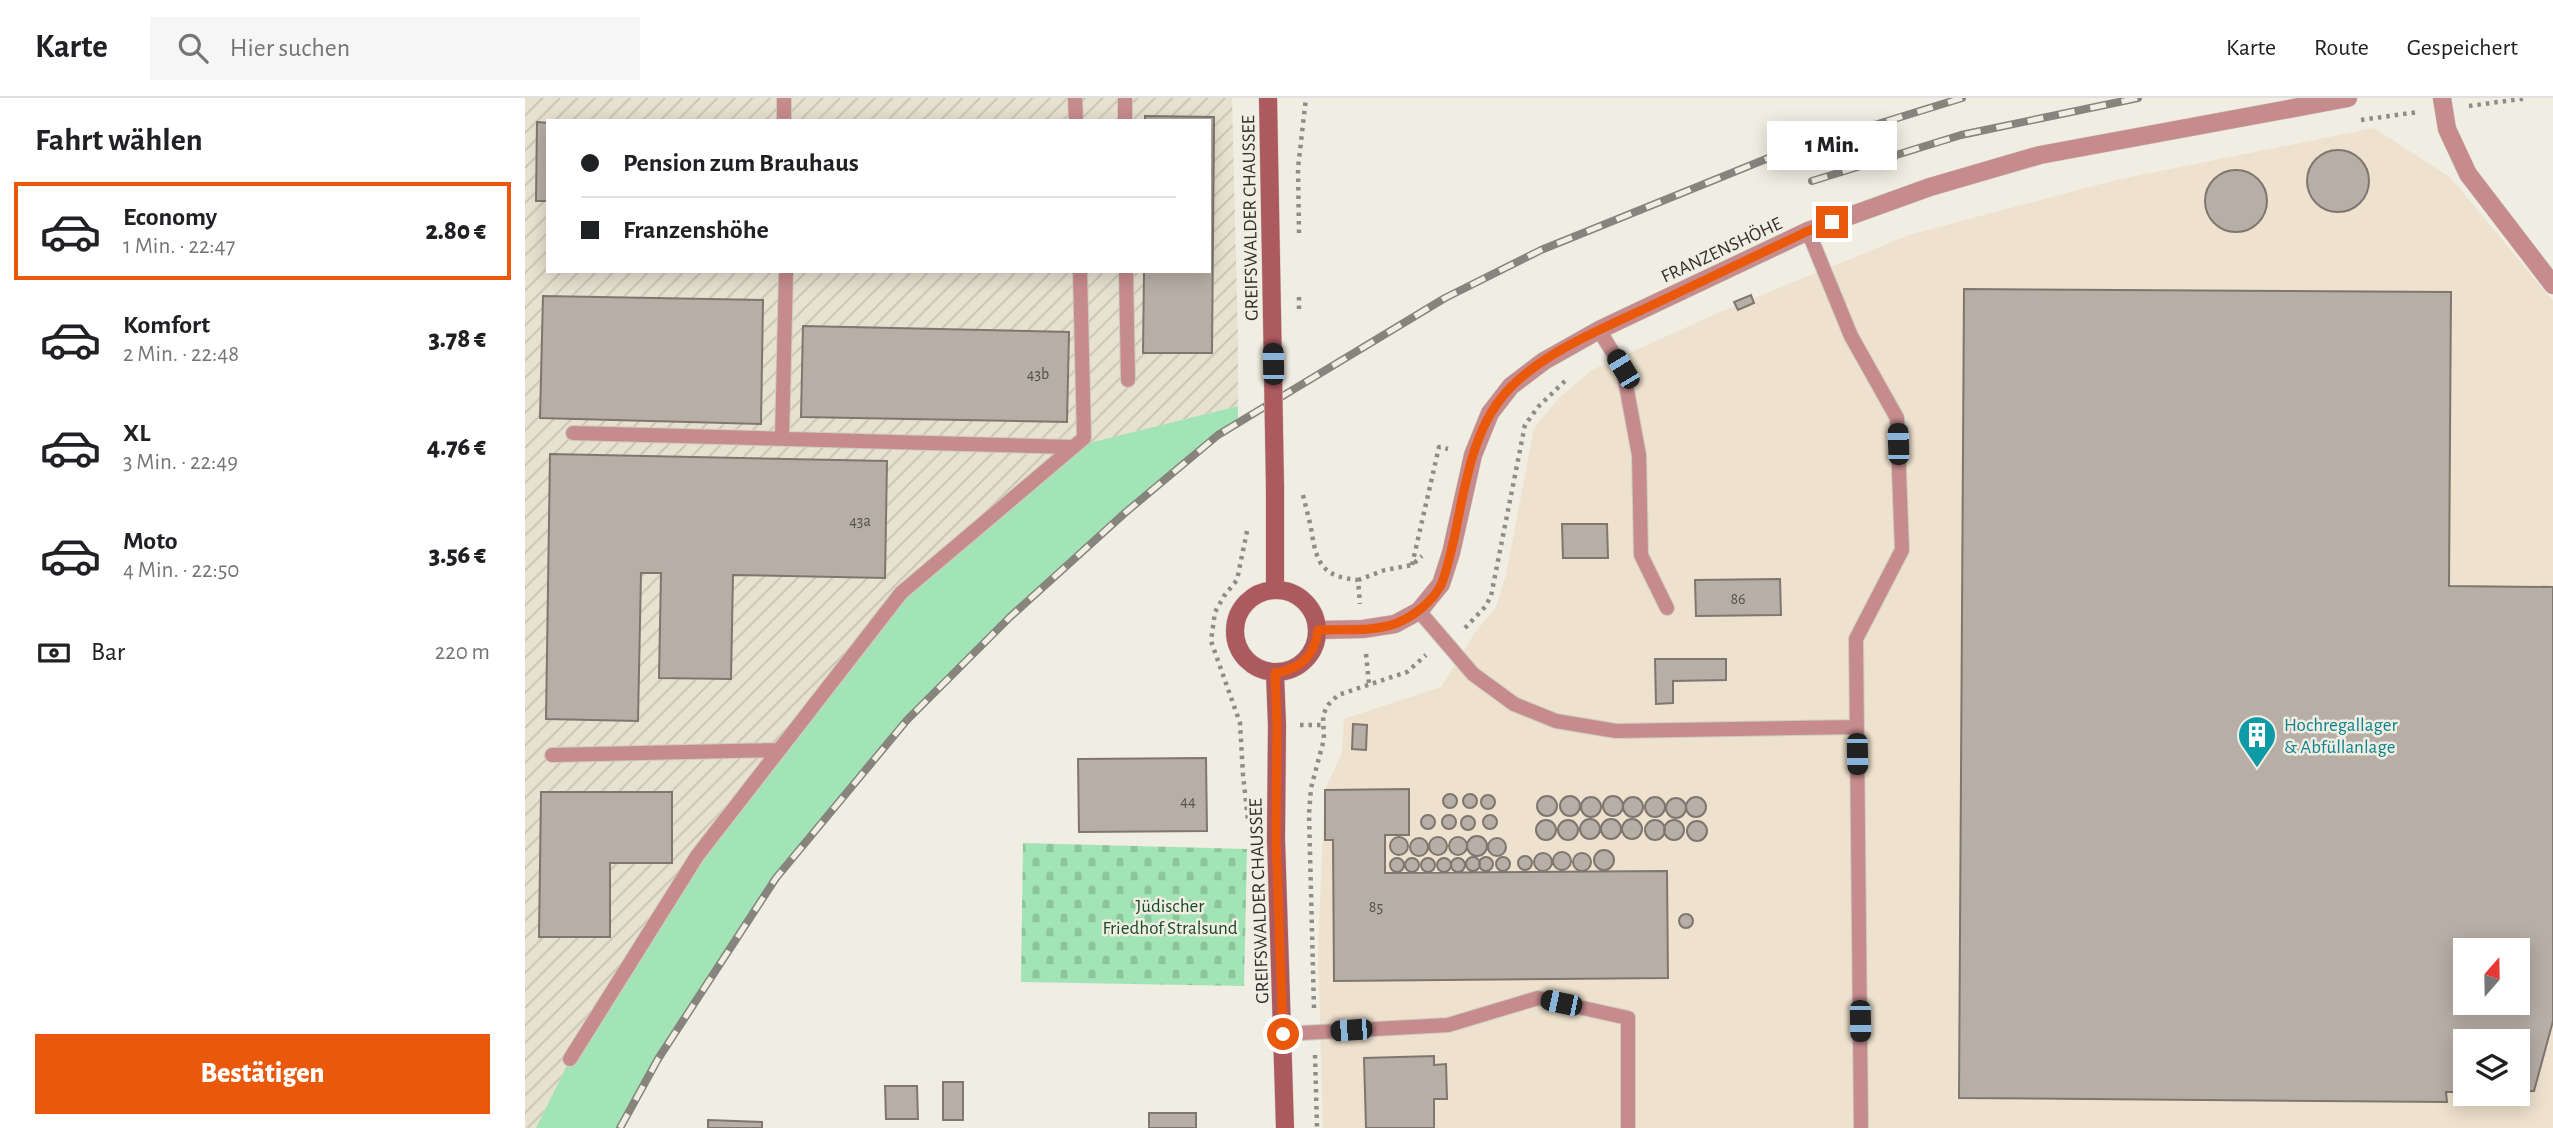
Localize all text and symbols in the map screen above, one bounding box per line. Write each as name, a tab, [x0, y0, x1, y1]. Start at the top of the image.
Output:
search box	[150, 17, 640, 80]
icon: search	[174, 29, 212, 67]
text: Karte	[35, 31, 108, 64]
text: Hier suchen	[230, 35, 350, 61]
text: Karte	[2226, 36, 2276, 60]
text: Route	[2314, 36, 2369, 60]
text: Gespeichert	[2407, 36, 2518, 60]
street label: GREIFSWALDER CHAUSSEE	[1239, 115, 1262, 321]
callout: 1 Min.	[1767, 121, 1897, 170]
text: Fahrt wählen	[35, 124, 203, 156]
text: 1 Min.	[1805, 134, 1859, 157]
text: Pension zum Brauhaus	[623, 150, 859, 176]
icon: car	[39, 200, 102, 263]
text: Economy	[123, 204, 217, 230]
route end	[1816, 206, 1848, 238]
street label: FRANZENSHÖHE	[1658, 213, 1785, 287]
text: Franzenshöhe	[623, 217, 769, 243]
text: 2.80 €	[425, 218, 486, 244]
text: 1 Min. · 22:47	[123, 235, 235, 258]
icon: car	[39, 308, 102, 371]
text: Komfort	[123, 312, 210, 338]
text: 3.78 €	[428, 326, 486, 352]
text: 2 Min. · 22:48	[123, 343, 239, 366]
car	[1263, 343, 1284, 385]
car	[1604, 346, 1643, 392]
house number: 43b	[1027, 366, 1049, 382]
icon: car	[39, 416, 102, 479]
text: XL	[123, 420, 150, 446]
car	[1887, 423, 1910, 465]
text: 4.76 €	[427, 434, 486, 460]
text: 3 Min. · 22:49	[123, 451, 238, 474]
house number: 43a	[849, 513, 871, 529]
icon: car	[39, 524, 102, 587]
text: Moto	[123, 528, 178, 554]
text: 3.56 €	[429, 542, 486, 568]
text: 4 Min. · 22:50	[123, 559, 240, 582]
house number: 86	[1730, 591, 1746, 607]
icon: cash	[35, 634, 73, 672]
text: Bar	[91, 639, 125, 665]
text: 220 m	[435, 641, 490, 664]
building icon: Hochregallager & Abfüllanlage	[2236, 714, 2278, 769]
place label: Hochregallager & Abfüllanlage	[2284, 716, 2398, 757]
car	[1847, 733, 1868, 775]
house number: 44	[1180, 793, 1196, 809]
street label: GREIFSWALDER CHAUSSEE	[1246, 798, 1273, 1004]
park label: Jüdischer Friedhof Stralsund	[1102, 897, 1238, 938]
house number: 85	[1369, 899, 1383, 915]
north arrow	[2453, 938, 2531, 1015]
map controls	[2453, 938, 2530, 1106]
car	[1539, 988, 1584, 1018]
car	[1850, 1000, 1871, 1042]
route start	[1267, 1018, 1299, 1050]
car	[1330, 1018, 1373, 1042]
button: layers	[2453, 1029, 2530, 1106]
button: Bestätigen	[35, 1034, 490, 1114]

